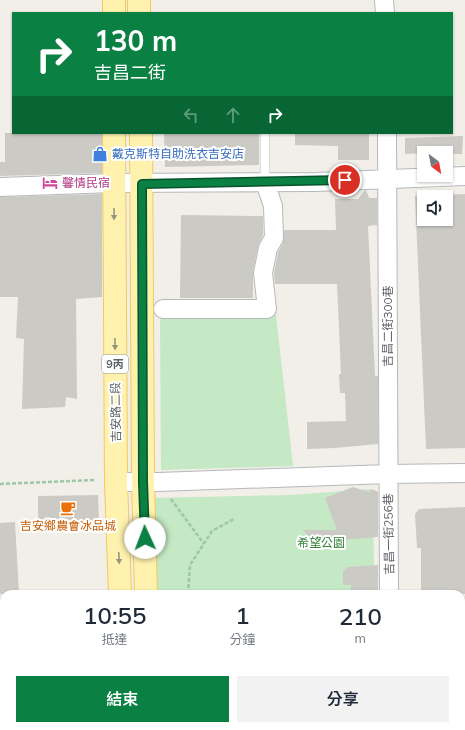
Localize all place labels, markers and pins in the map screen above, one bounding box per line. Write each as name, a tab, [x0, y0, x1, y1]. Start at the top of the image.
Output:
shop icon: 戴克斯特自助洗衣吉安店	[91, 145, 109, 163]
place label: 戴克斯特自助洗衣吉安店	[112, 146, 244, 161]
pin	[328, 163, 362, 197]
hotel icon: 馨情民宿	[41, 174, 59, 192]
place label: 馨情民宿	[62, 175, 110, 190]
cafe icon: 吉安鄉農會冰品城	[59, 499, 77, 517]
place label: 吉安鄉農會冰品城	[20, 518, 116, 533]

